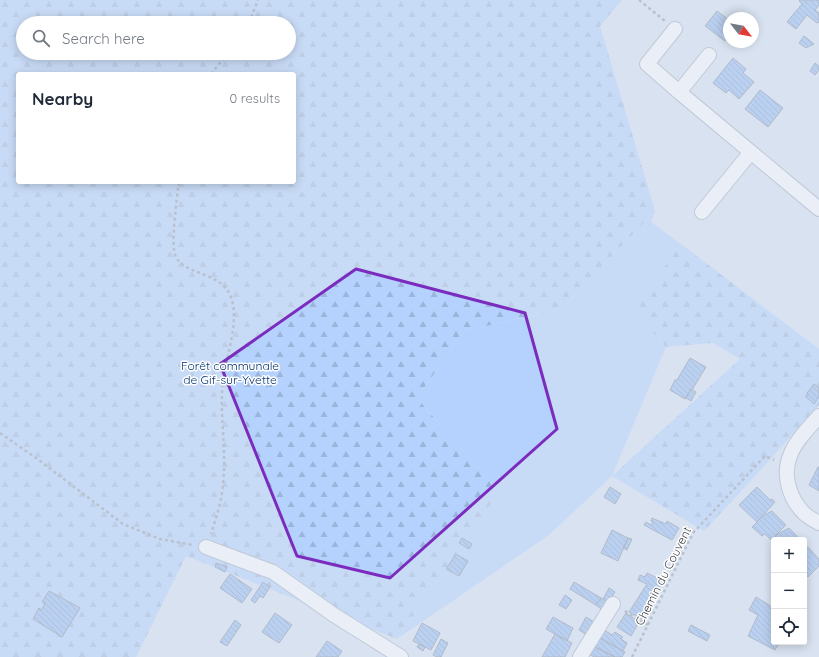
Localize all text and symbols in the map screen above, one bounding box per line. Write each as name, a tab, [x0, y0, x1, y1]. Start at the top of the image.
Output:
north arrow	[723, 12, 759, 48]
search box	[16, 16, 296, 60]
icon: search	[30, 27, 52, 49]
text: Search here	[62, 29, 145, 48]
text: Nearby	[32, 88, 93, 109]
text: 0 results	[229, 90, 280, 106]
park label: Forêt communale de Gif-sur-Yvette	[181, 358, 279, 387]
street label: Chemin du Couvent	[632, 524, 694, 628]
map controls	[771, 537, 807, 645]
button: +	[771, 537, 807, 573]
button: −	[771, 573, 807, 609]
button: locate	[771, 609, 807, 645]

